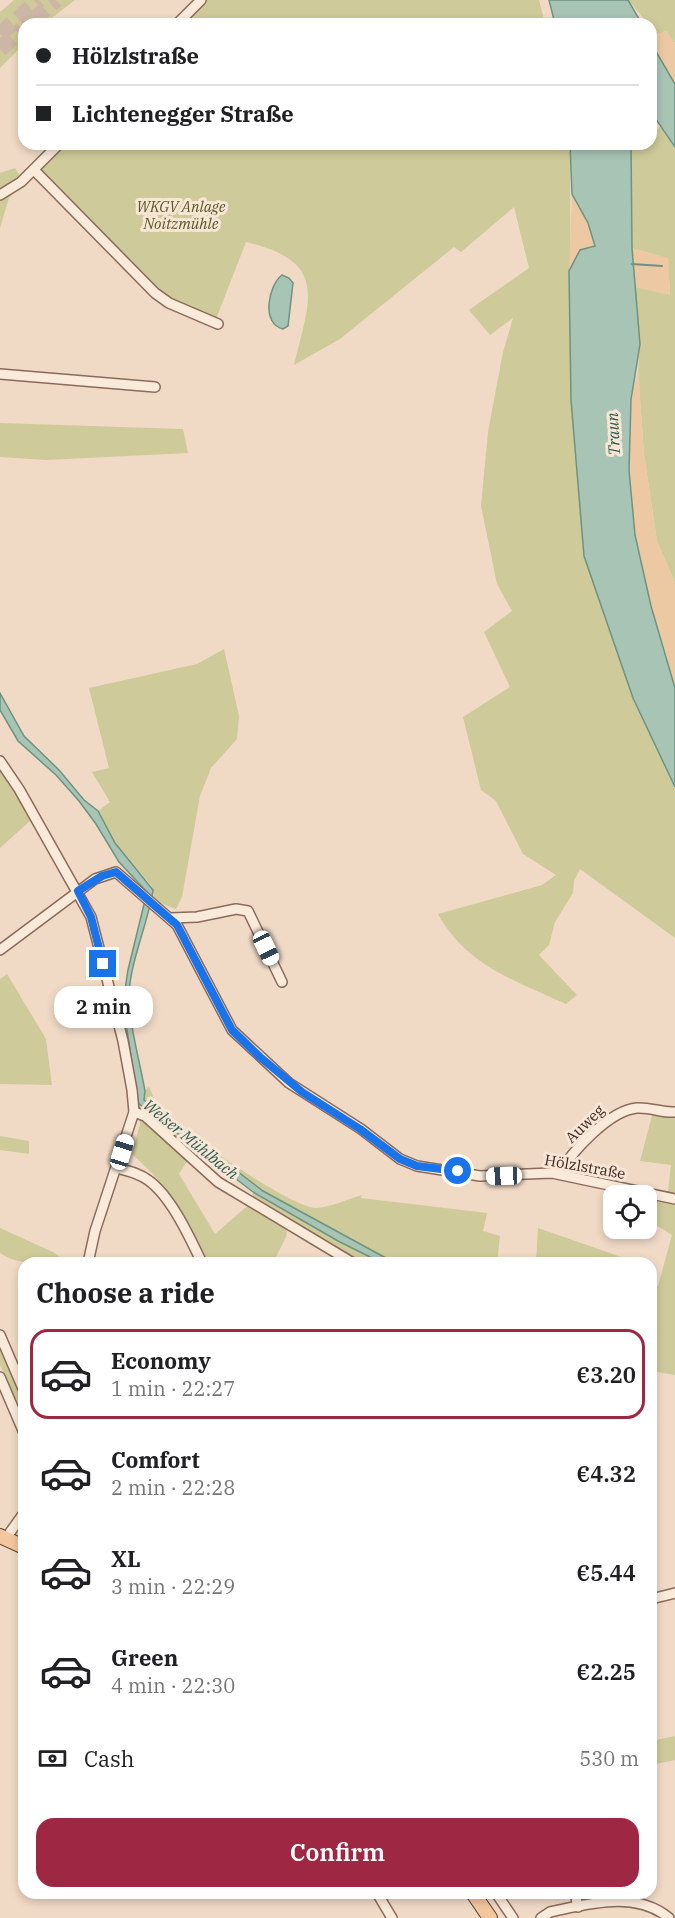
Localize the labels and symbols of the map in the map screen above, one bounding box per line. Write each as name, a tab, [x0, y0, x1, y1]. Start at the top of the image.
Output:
park label: WKGV Anlage Noitzmühle	[137, 197, 226, 233]
water label: Traun	[602, 412, 624, 456]
car	[250, 928, 282, 968]
route end	[89, 950, 116, 977]
callout: 2 min	[54, 985, 152, 1027]
water label: Welser Mühlbach	[139, 1095, 243, 1184]
street label: Auweg	[561, 1100, 608, 1147]
car	[108, 1132, 136, 1172]
street label: Hölzlstraße	[543, 1150, 627, 1183]
route start	[444, 1157, 471, 1184]
car	[486, 1166, 522, 1186]

